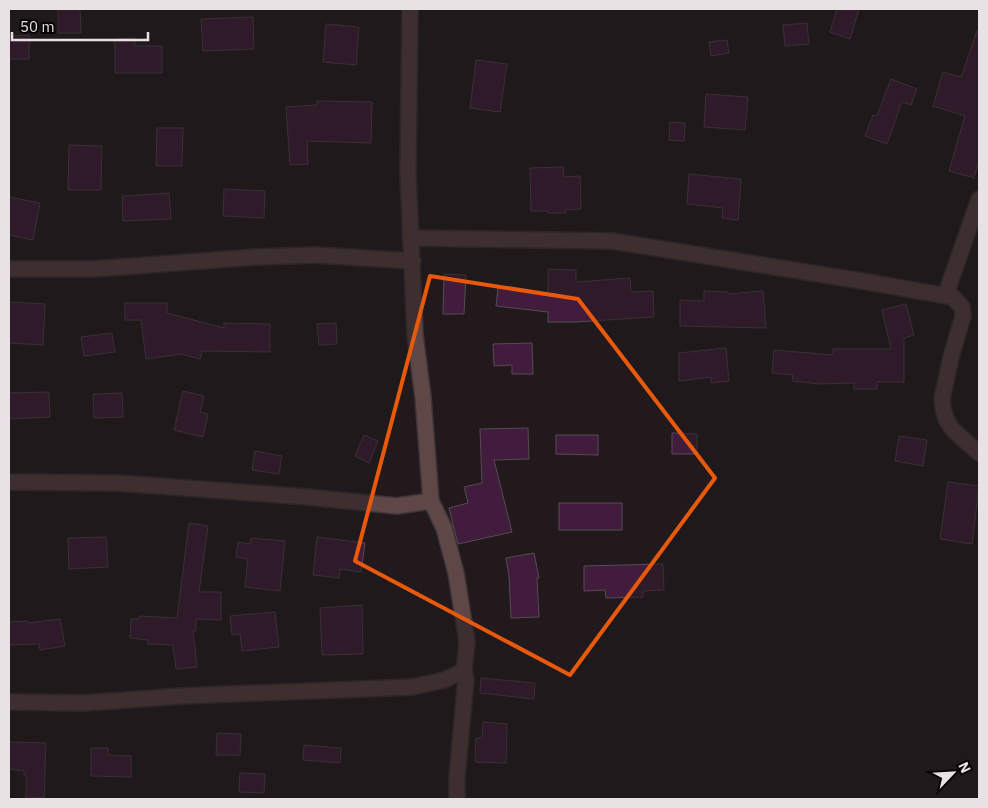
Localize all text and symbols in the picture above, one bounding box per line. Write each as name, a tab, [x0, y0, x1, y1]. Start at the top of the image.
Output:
scale bar	[12, 10, 149, 42]
text: 50 m	[20, 17, 55, 36]
north arrow	[928, 748, 978, 798]
text: N	[954, 759, 975, 776]

